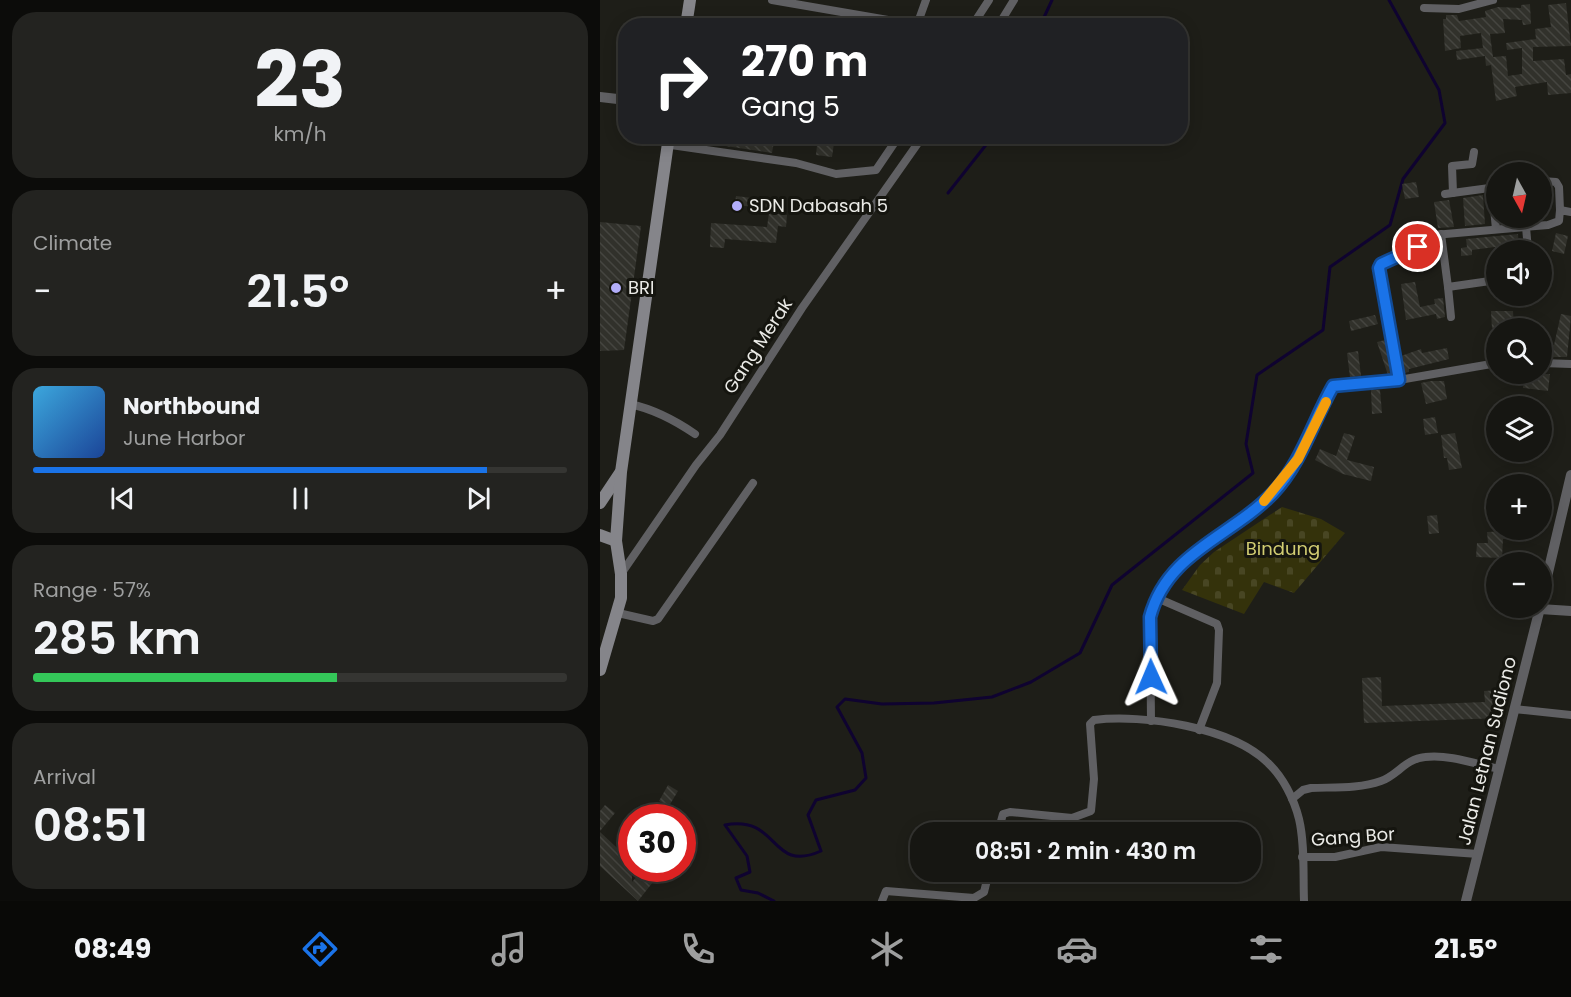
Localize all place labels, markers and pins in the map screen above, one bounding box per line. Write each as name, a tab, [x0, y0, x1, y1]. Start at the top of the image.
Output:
place label: SDN Dabasah 5	[749, 193, 888, 218]
marker: SDN Dabasah 5	[730, 199, 744, 213]
pin	[1392, 221, 1443, 272]
place label: BRI	[628, 275, 654, 300]
marker: BRI	[609, 281, 623, 295]

